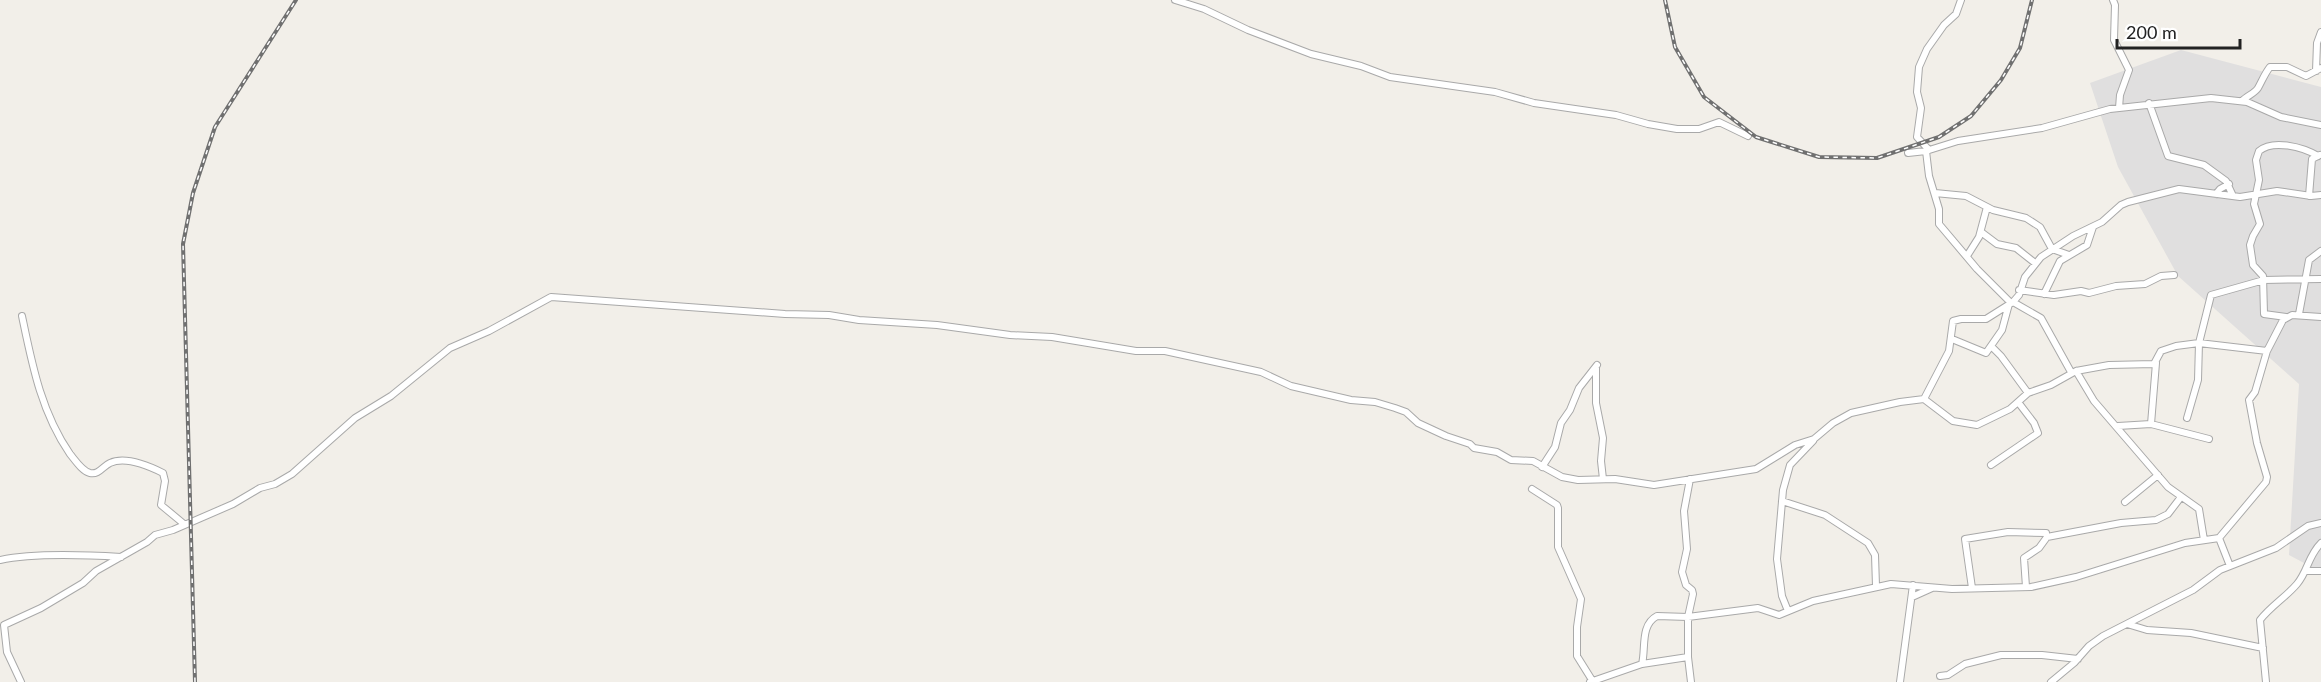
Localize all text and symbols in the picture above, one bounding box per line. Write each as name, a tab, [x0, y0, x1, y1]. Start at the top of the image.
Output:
scale bar	[2117, 12, 2240, 50]
text: 200 m	[2126, 21, 2177, 43]

